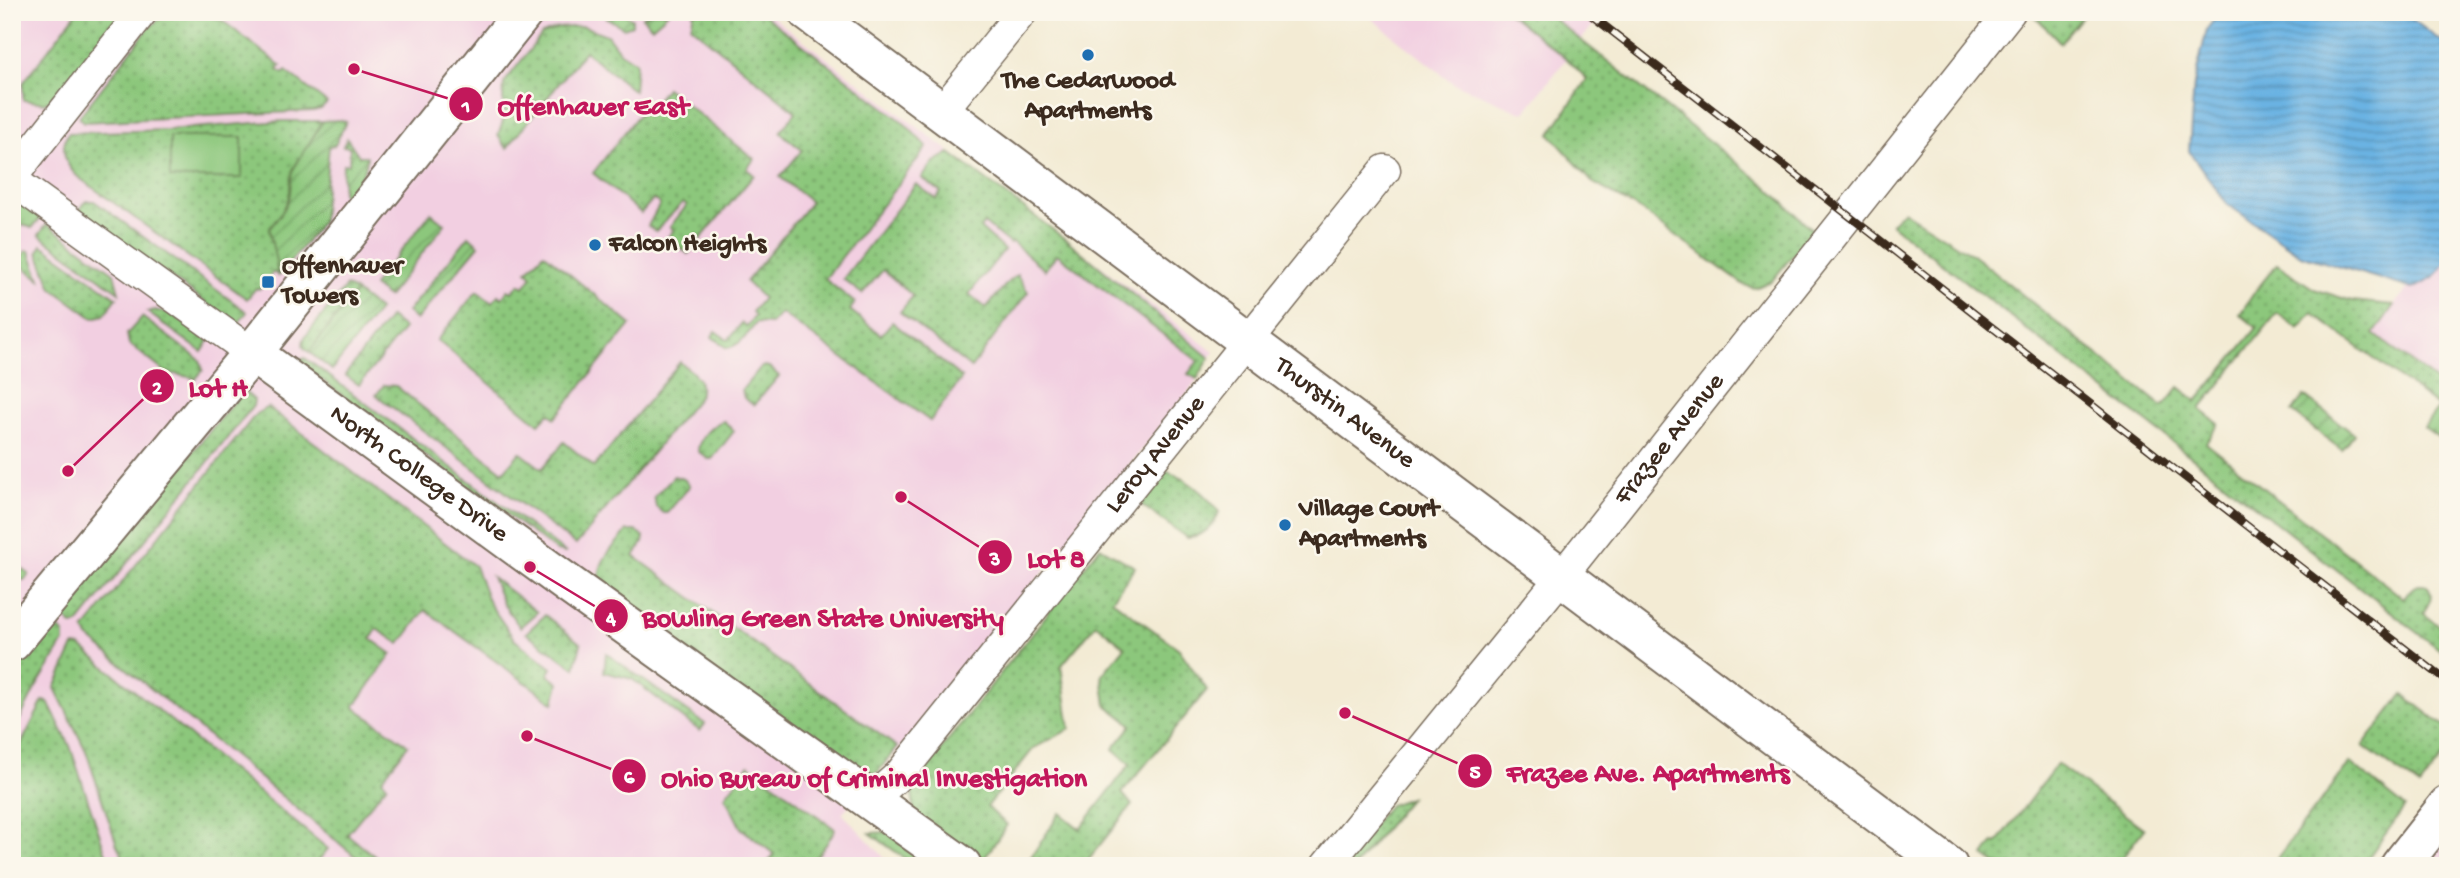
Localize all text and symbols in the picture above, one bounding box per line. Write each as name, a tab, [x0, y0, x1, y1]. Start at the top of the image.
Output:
marker: The Cedarwood Apartments	[1080, 47, 1096, 63]
place label: The Cedarwood Apartments	[1000, 67, 1177, 128]
callout: Offenhauer East	[449, 80, 703, 129]
text: Offenhauer East	[497, 92, 691, 125]
text: 1	[461, 96, 470, 121]
place label: Falcon Heights	[608, 230, 768, 261]
marker: Falcon Heights	[587, 237, 603, 253]
place label: Offenhauer Towers	[280, 252, 405, 313]
marker: Offenhauer Towers	[260, 274, 276, 290]
street label: Thurstin Avenue	[1266, 350, 1421, 477]
callout: Lot H	[139, 362, 261, 411]
street label: Frazee Avenue	[1608, 367, 1732, 513]
text: Lot H	[189, 374, 248, 407]
text: 2	[152, 378, 163, 403]
street label: Leroy Avenue	[1099, 389, 1213, 520]
street label: North College Drive	[323, 399, 514, 551]
place label: Village Court Apartments	[1298, 495, 1441, 556]
marker: Village Court Apartments	[1277, 517, 1293, 533]
callout: Lot 8	[978, 533, 1099, 582]
text: Lot 8	[1027, 545, 1085, 578]
text: 3	[989, 549, 1001, 574]
callout: Bowling Green State University	[593, 592, 1018, 641]
text: Bowling Green State University	[641, 604, 1004, 637]
text: 4	[605, 608, 617, 633]
callout: Frazee Ave. Apartments	[1458, 746, 1804, 795]
callout: Ohio Bureau of Criminal Investigation	[611, 751, 1101, 800]
text: Frazee Ave. Apartments	[1506, 759, 1791, 792]
text: 5	[1469, 762, 1481, 787]
text: Ohio Bureau of Criminal Investigation	[661, 764, 1088, 797]
text: 6	[624, 767, 636, 792]

